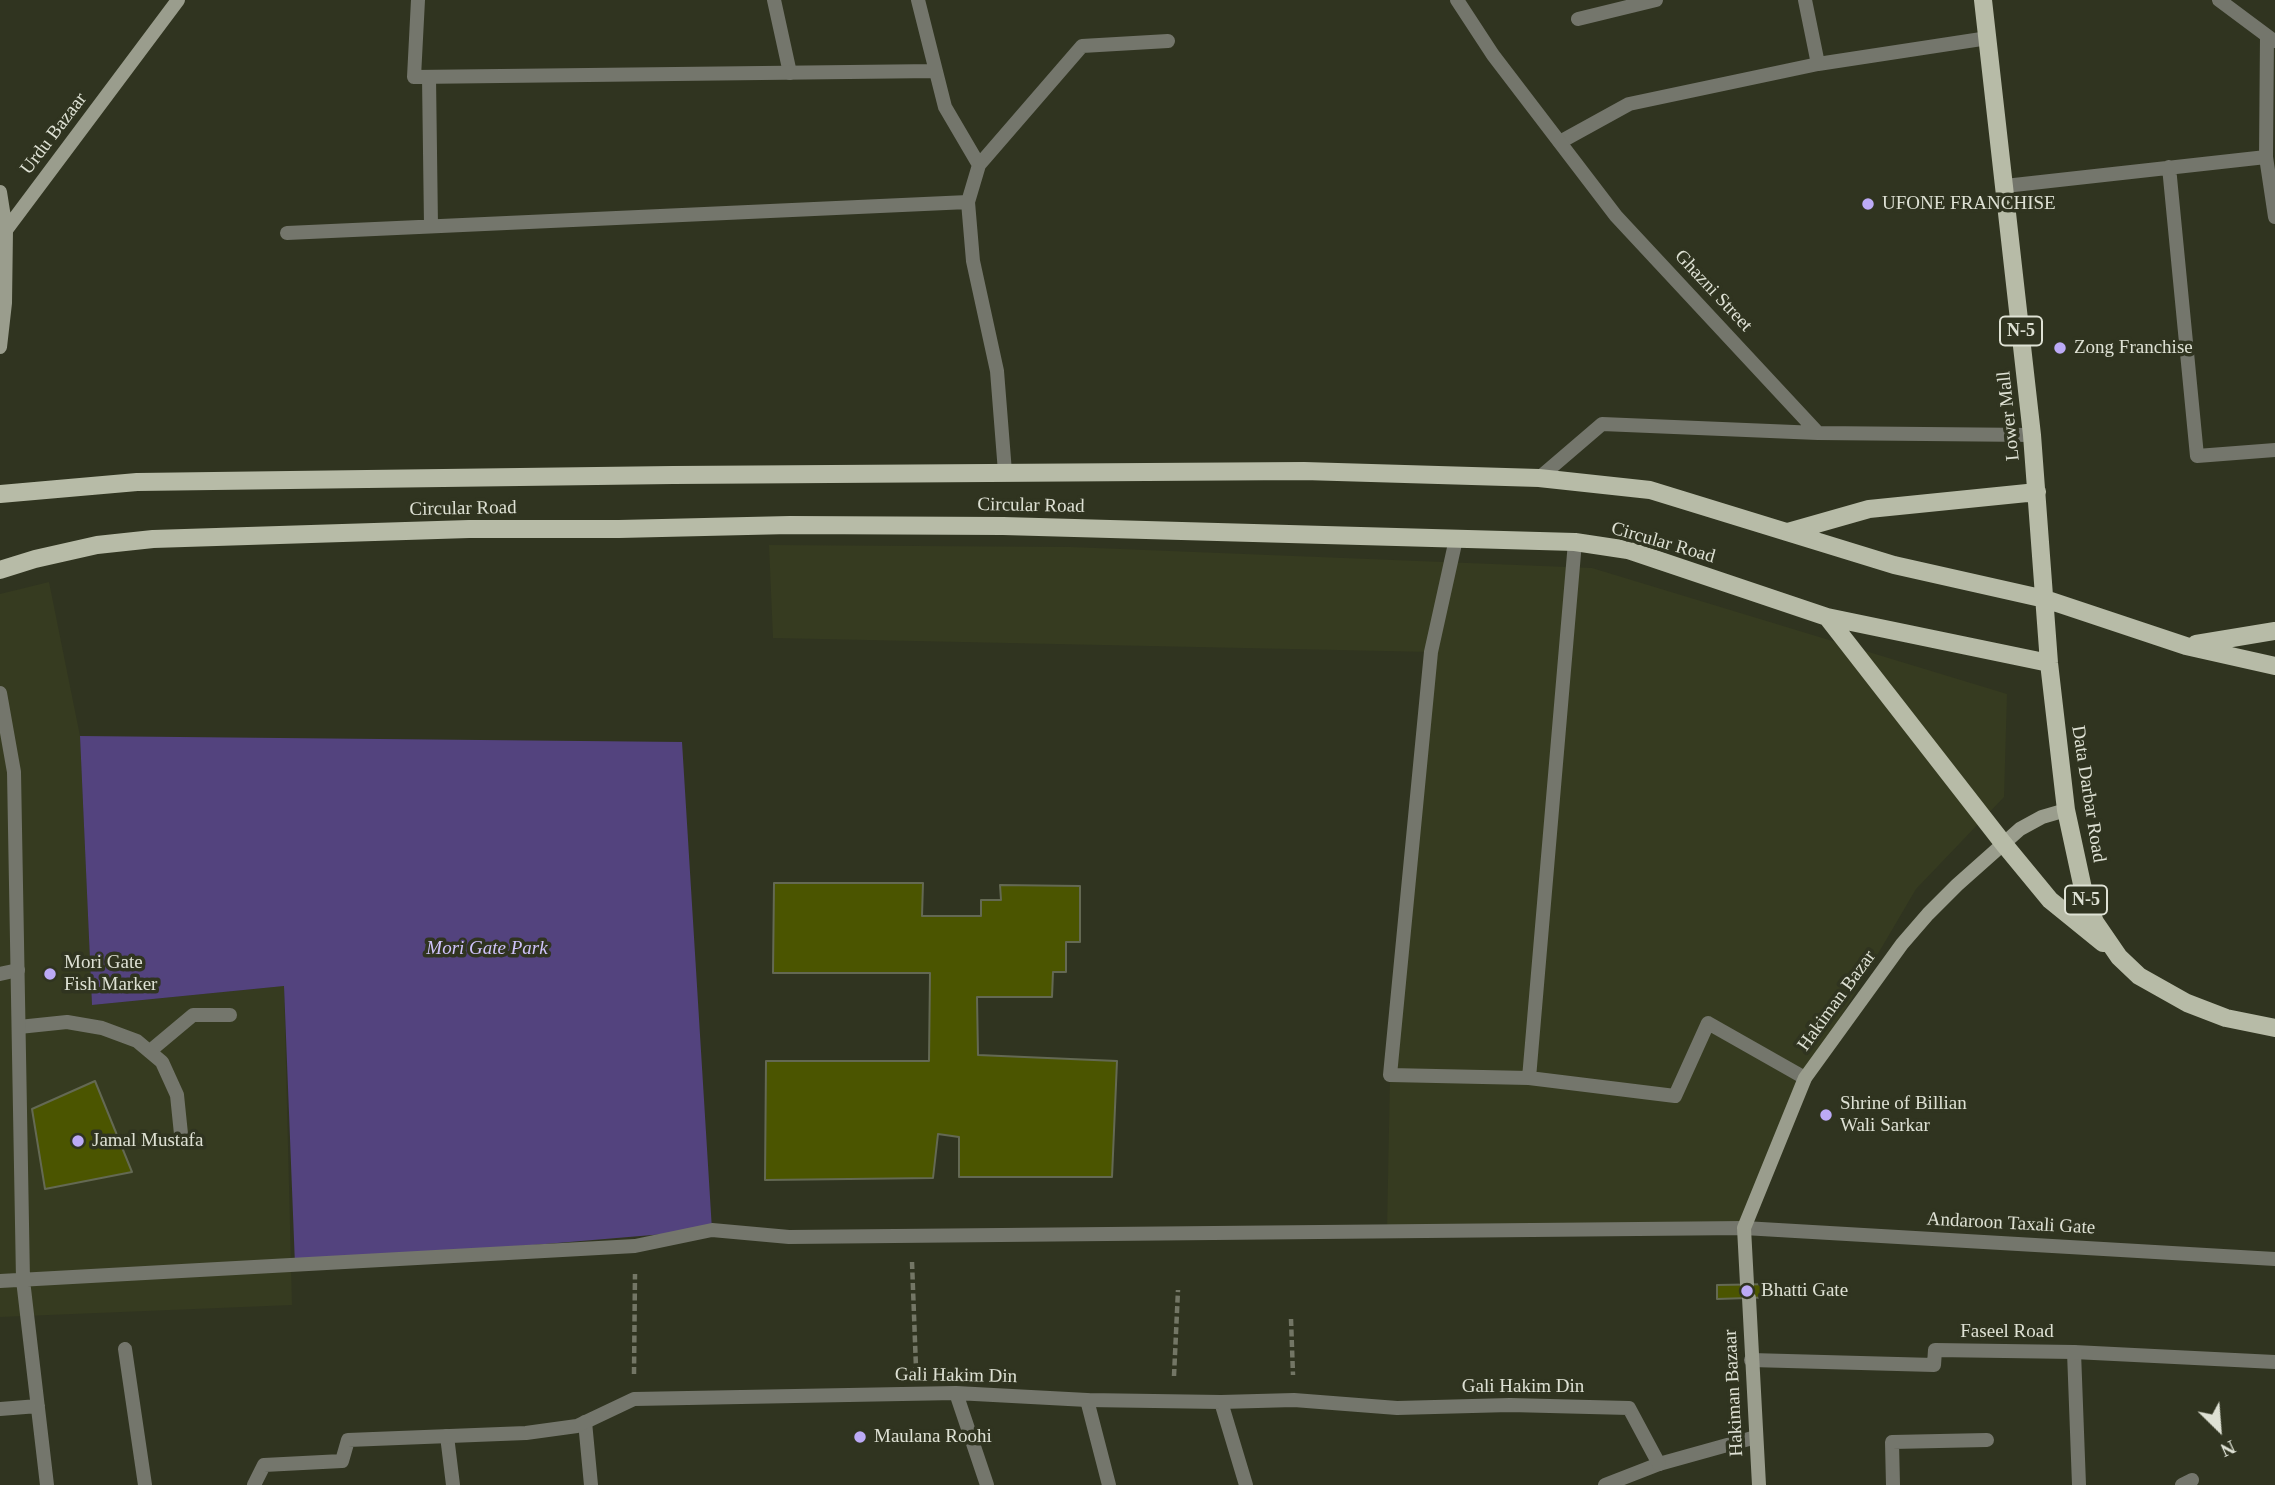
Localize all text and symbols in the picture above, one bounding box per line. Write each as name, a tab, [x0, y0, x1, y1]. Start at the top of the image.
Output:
street label: Urdu Bazaar	[16, 89, 92, 179]
place label: UFONE FRANCHISE	[1882, 193, 2056, 215]
marker: UFONE FRANCHISE	[1860, 196, 1876, 212]
street label: Ghazni Street	[1669, 245, 1757, 337]
road number: N-5	[2000, 316, 2042, 346]
place label: Zong Franchise	[2074, 337, 2193, 359]
marker: Zong Franchise	[2052, 340, 2068, 356]
street label: Lower Mall	[1993, 370, 2025, 462]
street label: Circular Road	[977, 494, 1085, 518]
street label: Circular Road	[409, 497, 517, 521]
street label: Circular Road	[1608, 517, 1718, 569]
street label: Data Darbar Road	[2066, 724, 2110, 864]
road number: N-5	[2065, 886, 2107, 915]
park label: Mori Gate Park	[426, 938, 548, 960]
street label: Hakiman Bazar	[1793, 946, 1881, 1056]
place label: Mori Gate Fish Marker	[64, 952, 157, 996]
marker: Mori Gate Fish Marker	[42, 966, 58, 982]
place label: Shrine of Billian Wali Sarkar	[1840, 1093, 1967, 1137]
marker: Shrine of Billian Wali Sarkar	[1818, 1107, 1834, 1123]
place label: Jamal Mustafa	[92, 1130, 203, 1152]
marker: Jamal Mustafa	[70, 1133, 86, 1149]
street label: Andaroon Taxali Gate	[1926, 1208, 2096, 1240]
place label: Bhatti Gate	[1761, 1280, 1848, 1302]
marker: Bhatti Gate	[1739, 1283, 1755, 1299]
street label: Faseel Road	[1960, 1321, 2054, 1343]
street label: Hakiman Bazaar	[1719, 1329, 1749, 1457]
street label: Gali Hakim Din	[895, 1364, 1017, 1388]
street label: Gali Hakim Din	[1462, 1376, 1584, 1398]
north arrow	[2184, 1394, 2254, 1464]
place label: Maulana Roohi	[874, 1426, 992, 1448]
marker: Maulana Roohi	[852, 1429, 868, 1445]
text: N	[2217, 1436, 2239, 1461]

